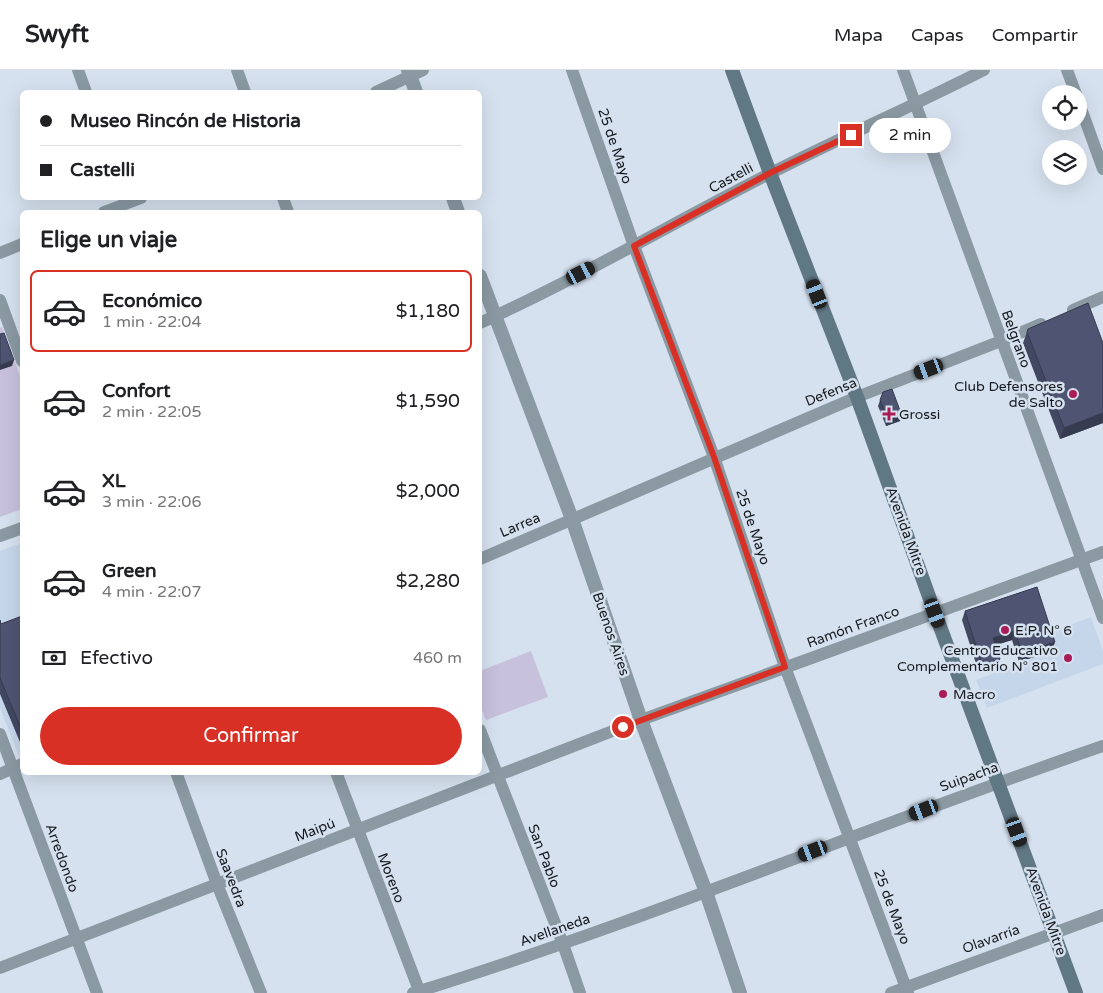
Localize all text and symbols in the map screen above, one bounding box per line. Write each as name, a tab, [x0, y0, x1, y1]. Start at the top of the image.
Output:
text: Swyft	[25, 20, 89, 49]
text: Mapa	[834, 24, 883, 46]
text: Capas	[911, 24, 964, 46]
text: Compartir	[992, 24, 1078, 46]
map controls	[1042, 85, 1087, 185]
button: locate	[1042, 85, 1087, 130]
street label: 25 de Mayo	[594, 106, 636, 186]
text: Museo Rincón de Historia	[70, 110, 301, 132]
callout: 2 min	[868, 118, 951, 152]
route end	[840, 124, 862, 146]
text: 2 min	[889, 125, 931, 145]
button: layers	[1042, 140, 1087, 185]
text: Castelli	[70, 159, 135, 181]
street label: Castelli	[706, 159, 756, 197]
text: Elige un viaje	[40, 227, 177, 253]
car	[564, 260, 597, 286]
car	[804, 277, 829, 311]
icon: car	[42, 289, 87, 334]
text: Económico	[102, 290, 202, 312]
text: $1,180	[396, 300, 460, 322]
street label: Belgrano	[998, 308, 1034, 370]
text: 1 min · 22:04	[102, 312, 201, 332]
car	[912, 357, 945, 381]
street label: Defensa	[803, 374, 859, 410]
place label: Club Defensores de Salto	[954, 378, 1063, 411]
icon: car	[42, 379, 87, 424]
text: Confort	[102, 380, 171, 402]
marker: Club Defensores de Salto	[1067, 388, 1079, 400]
text: $1,590	[396, 390, 460, 412]
text: 2 min · 22:05	[102, 402, 201, 422]
place label: Grossi	[899, 406, 940, 423]
marker: Grossi	[883, 408, 895, 420]
icon: car	[42, 469, 87, 514]
text: XL	[102, 470, 126, 492]
text: $2,000	[396, 480, 460, 502]
street label: Avenida Mitre	[882, 484, 930, 578]
street label: 25 de Mayo	[732, 487, 774, 567]
text: 3 min · 22:06	[102, 492, 201, 512]
street label: Larrea	[497, 509, 543, 541]
icon: car	[42, 559, 87, 604]
text: Green	[102, 560, 156, 582]
text: $2,280	[396, 570, 460, 592]
text: 4 min · 22:07	[102, 582, 201, 602]
street label: Buenos Aires	[589, 590, 633, 678]
car	[922, 596, 947, 630]
street label: Ramón Franco	[804, 602, 902, 652]
place label: E.P. N° 6	[1015, 622, 1072, 639]
marker: E.P. N° 6	[999, 624, 1011, 636]
place label: Centro Educativo Complementario N° 801	[897, 642, 1058, 675]
icon: cash	[40, 644, 68, 672]
text: Efectivo	[80, 647, 153, 669]
text: 460 m	[413, 648, 462, 668]
marker: Centro Educativo Complementario N° 801	[1062, 652, 1074, 664]
place label: Macro	[953, 686, 996, 703]
marker: Macro	[937, 688, 949, 700]
button: Confirmar	[40, 707, 462, 765]
route start	[612, 716, 634, 738]
street label: Suipacha	[937, 759, 1001, 795]
car	[907, 798, 940, 822]
street label: Maipú	[292, 814, 338, 846]
car	[1004, 815, 1029, 849]
street label: Arredondo	[42, 821, 82, 895]
street label: San Pablo	[524, 822, 564, 890]
car	[796, 839, 829, 863]
street label: Saavedra	[212, 846, 250, 910]
street label: Moreno	[374, 851, 408, 905]
street label: Avenida Mitre	[1022, 864, 1070, 958]
street label: 25 de Mayo	[870, 867, 914, 947]
street label: Avellaneda	[518, 910, 592, 950]
street label: Olavarría	[960, 921, 1022, 957]

